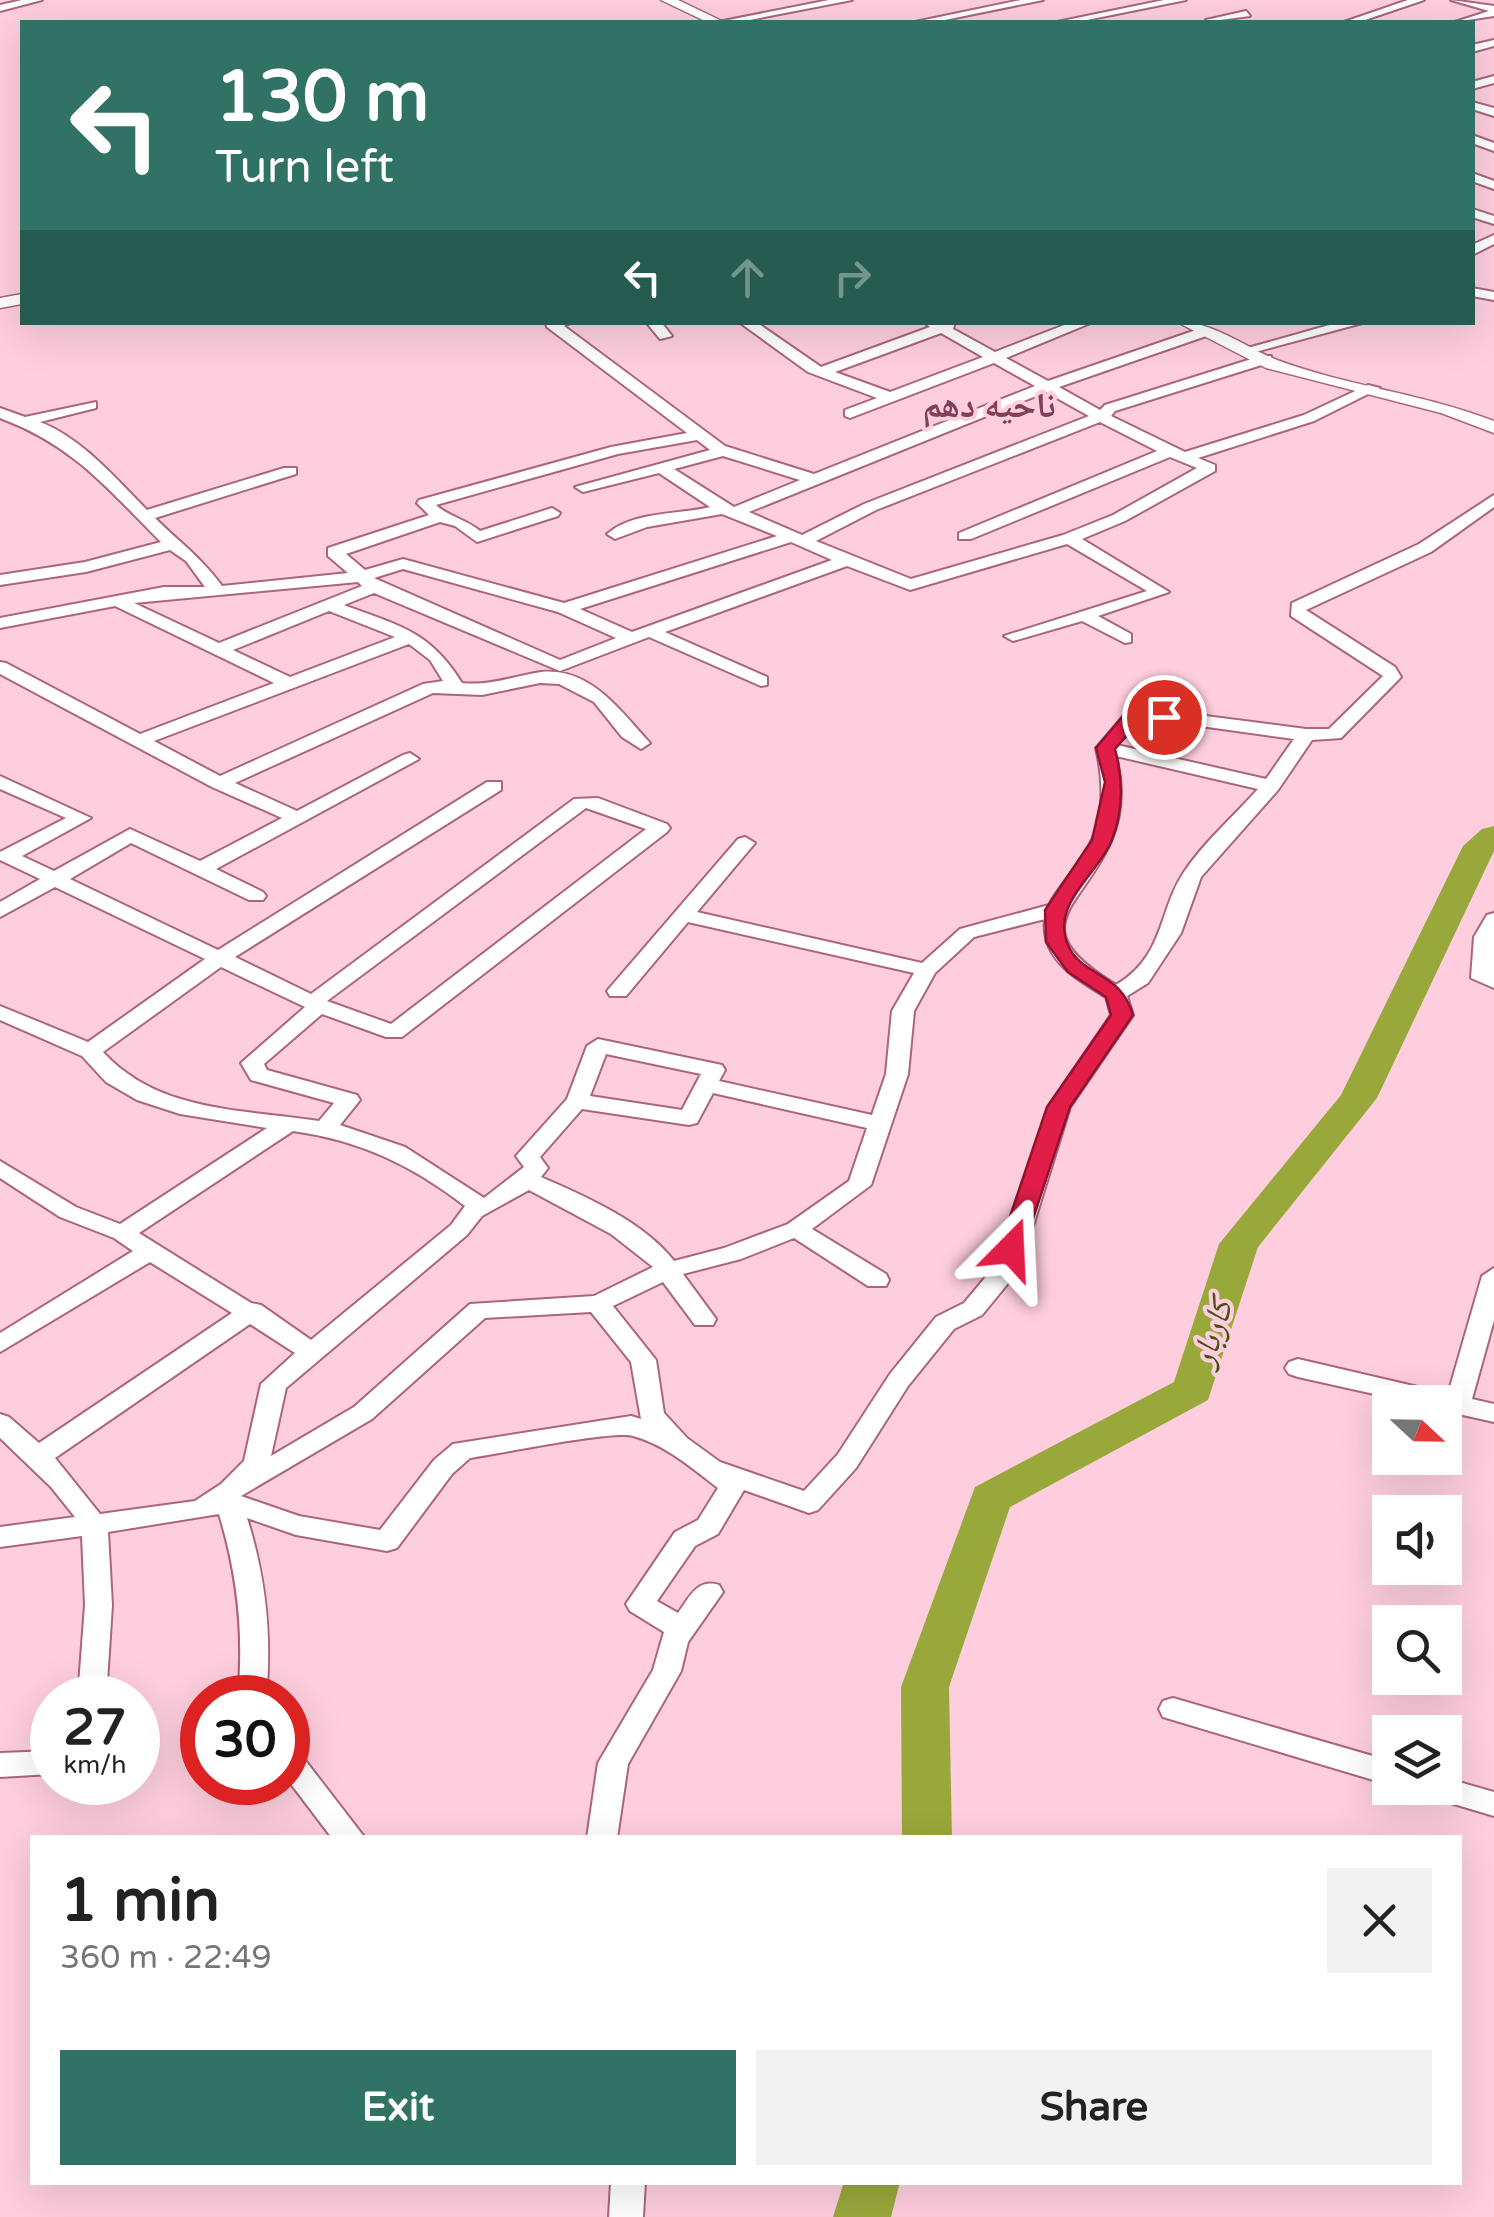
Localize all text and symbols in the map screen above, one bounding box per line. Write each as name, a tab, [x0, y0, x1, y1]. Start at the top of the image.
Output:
text: 130 m	[215, 56, 429, 140]
icon: left	[50, 60, 180, 190]
text: Turn left	[215, 141, 394, 195]
icon: left	[615, 250, 670, 305]
icon: ahead	[720, 250, 775, 305]
icon: right	[825, 250, 880, 305]
district label: ناحیه دهم	[922, 385, 1056, 428]
pin	[1122, 675, 1207, 760]
icon: arrive	[1137, 690, 1192, 745]
position arrow	[959, 1197, 1063, 1301]
water label: کاربار	[1181, 1289, 1244, 1374]
north arrow	[1372, 1385, 1462, 1475]
map controls	[1372, 1385, 1462, 1805]
button: sound	[1372, 1495, 1462, 1585]
button: search	[1372, 1605, 1462, 1695]
speed limit sign: 30	[180, 1675, 310, 1805]
text: 27	[64, 1698, 126, 1758]
button: layers	[1372, 1715, 1462, 1805]
text: km/h	[64, 1750, 126, 1780]
text: 1 min	[60, 1865, 220, 1937]
button: close	[1327, 1868, 1432, 1973]
text: 360 m · 22:49	[60, 1939, 272, 1977]
button: Exit	[60, 2050, 736, 2165]
button: Share	[756, 2050, 1432, 2165]

